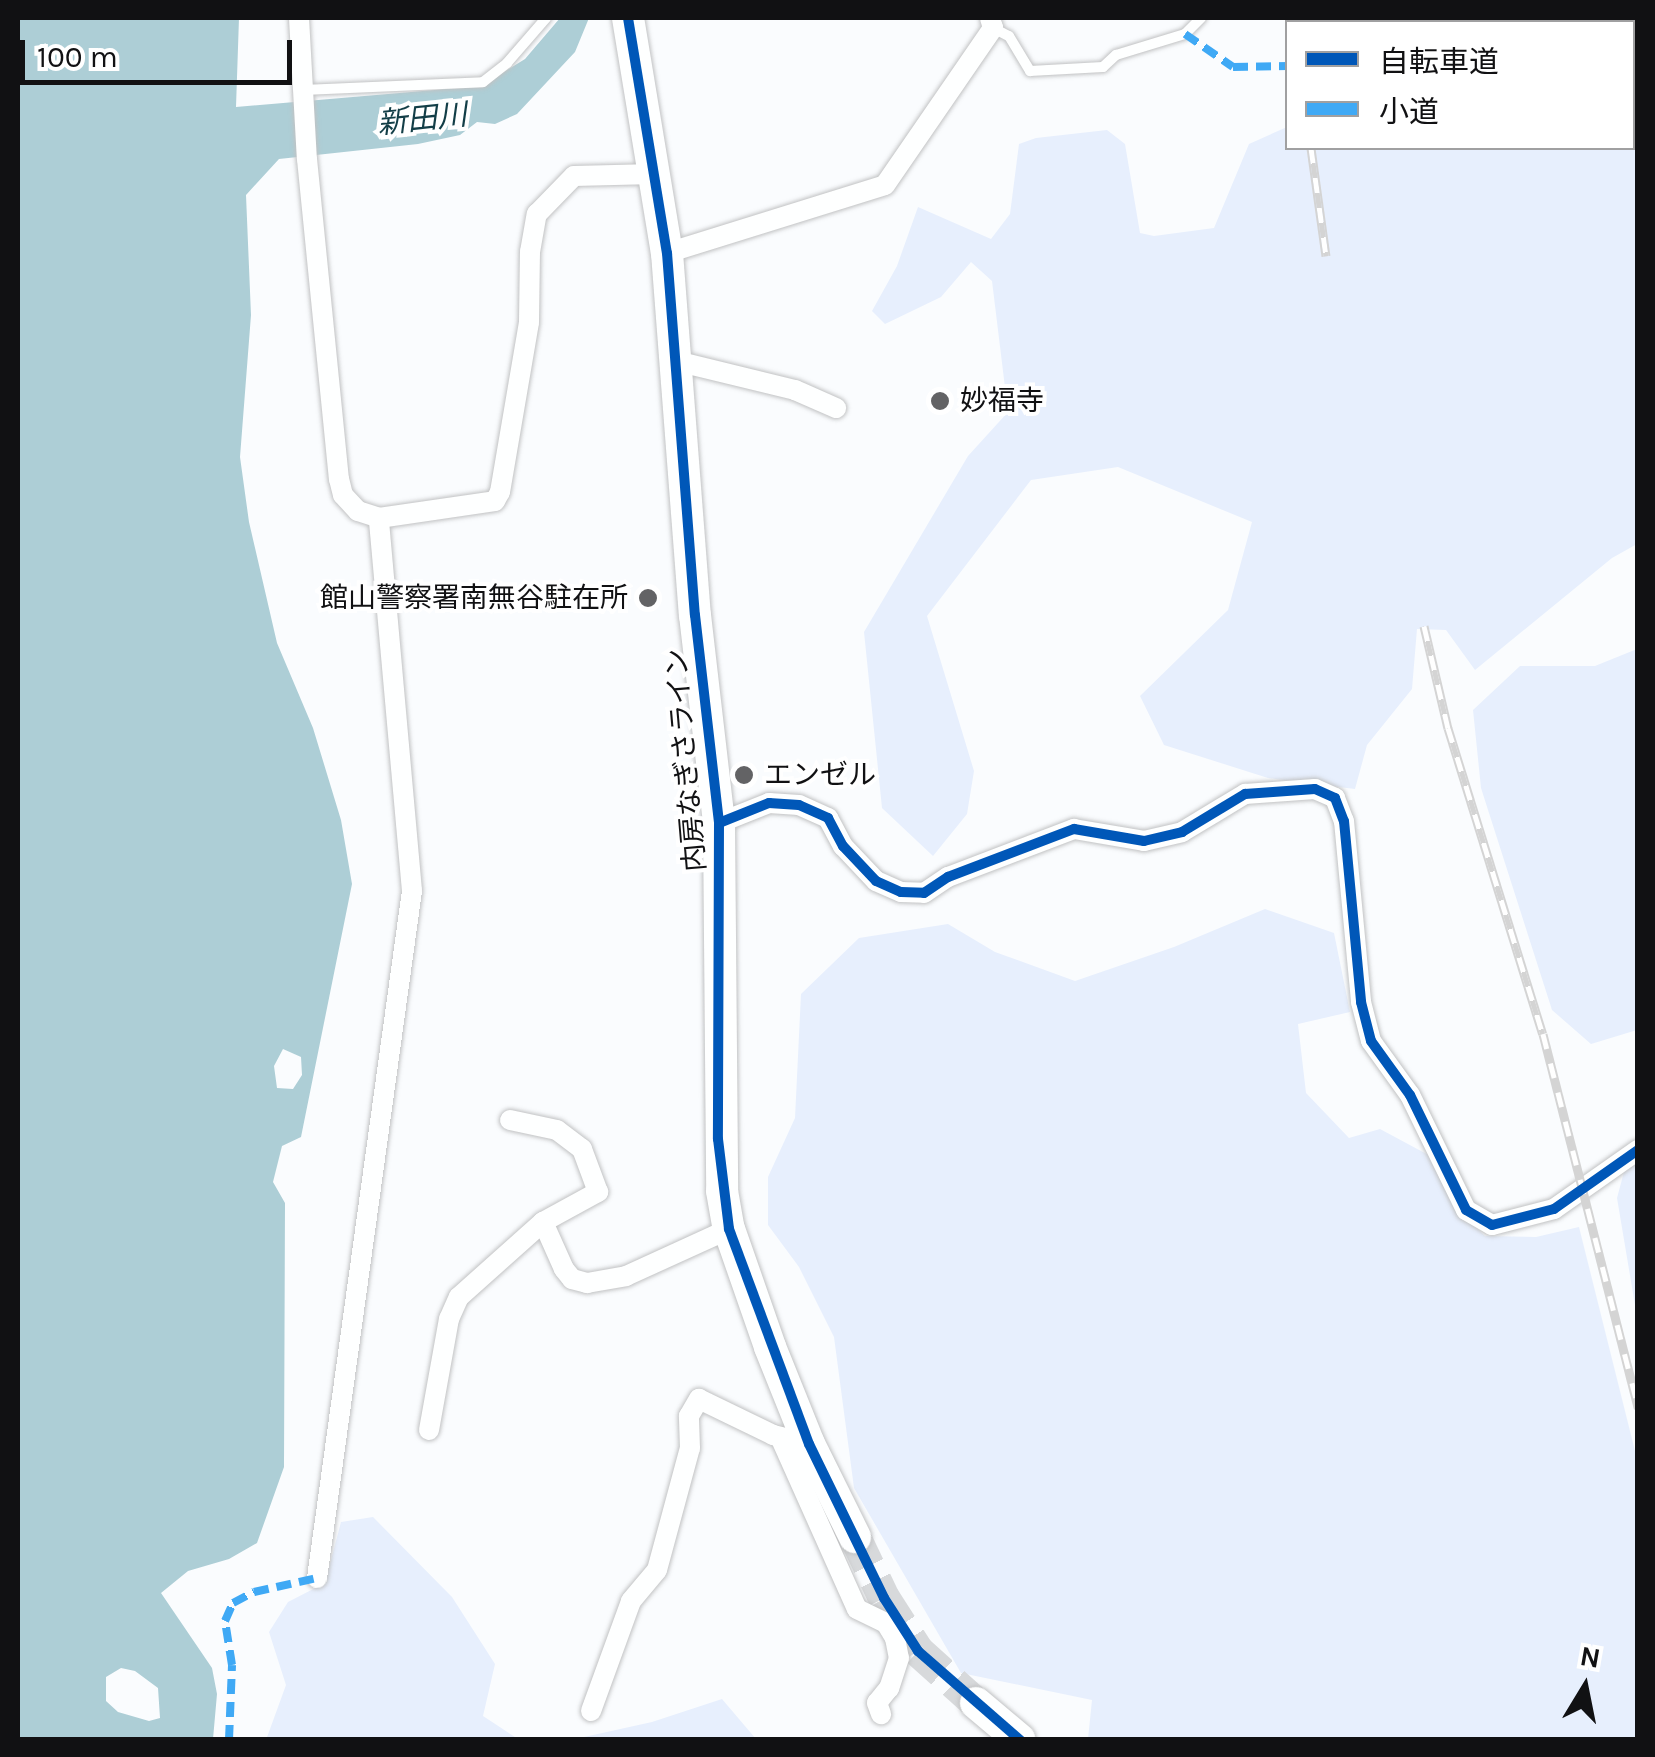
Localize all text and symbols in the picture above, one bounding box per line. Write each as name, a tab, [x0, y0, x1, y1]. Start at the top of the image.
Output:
scale bar	[25, 20, 298, 82]
legend	[1285, 20, 1635, 150]
text: 100 m	[37, 39, 118, 75]
text: 自転車道	[1379, 44, 1499, 80]
text: 小道	[1379, 94, 1439, 130]
water label: 新田川	[375, 96, 469, 142]
place label: 妙福寺	[960, 384, 1044, 418]
marker: 妙福寺	[929, 390, 951, 412]
place label: 館山警察署南無谷駐在所	[320, 581, 628, 615]
marker: 館山警察署南無谷駐在所	[637, 587, 659, 609]
street label: 内房なぎさライン	[660, 647, 712, 873]
place label: エンゼル	[764, 758, 876, 792]
marker: エンゼル	[733, 764, 755, 786]
north arrow	[1535, 1637, 1635, 1737]
text: N	[1578, 1639, 1603, 1675]

